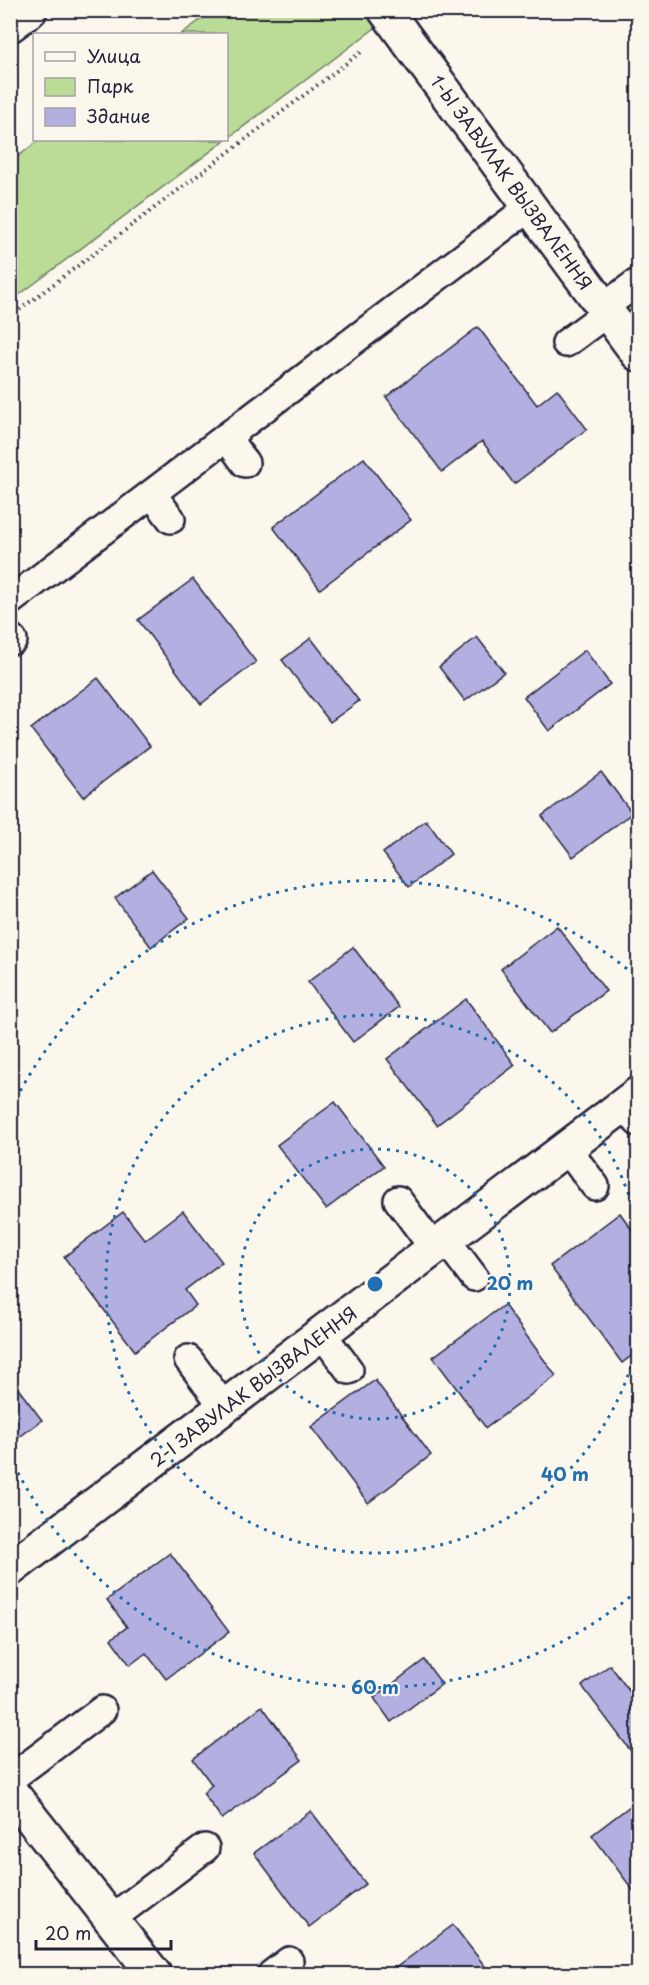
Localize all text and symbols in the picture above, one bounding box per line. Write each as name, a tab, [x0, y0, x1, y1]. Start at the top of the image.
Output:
legend	[33, 33, 228, 141]
text: Улица	[87, 42, 141, 69]
street label: 1-Ы ЗАВУЛАК ВЫЗВАЛЕННЯ	[425, 69, 599, 295]
text: Парк	[87, 72, 134, 99]
text: Здание	[87, 102, 150, 129]
text: 20 m	[487, 1269, 533, 1296]
centre of rings	[365, 1274, 385, 1294]
street label: 2-І ЗАВУЛАК ВЫЗВАЛЕННЯ	[144, 1299, 362, 1473]
text: 40 m	[541, 1460, 589, 1487]
text: 60 m	[351, 1673, 399, 1700]
scale bar	[36, 1913, 171, 1951]
text: 20 m	[45, 1919, 91, 1946]

